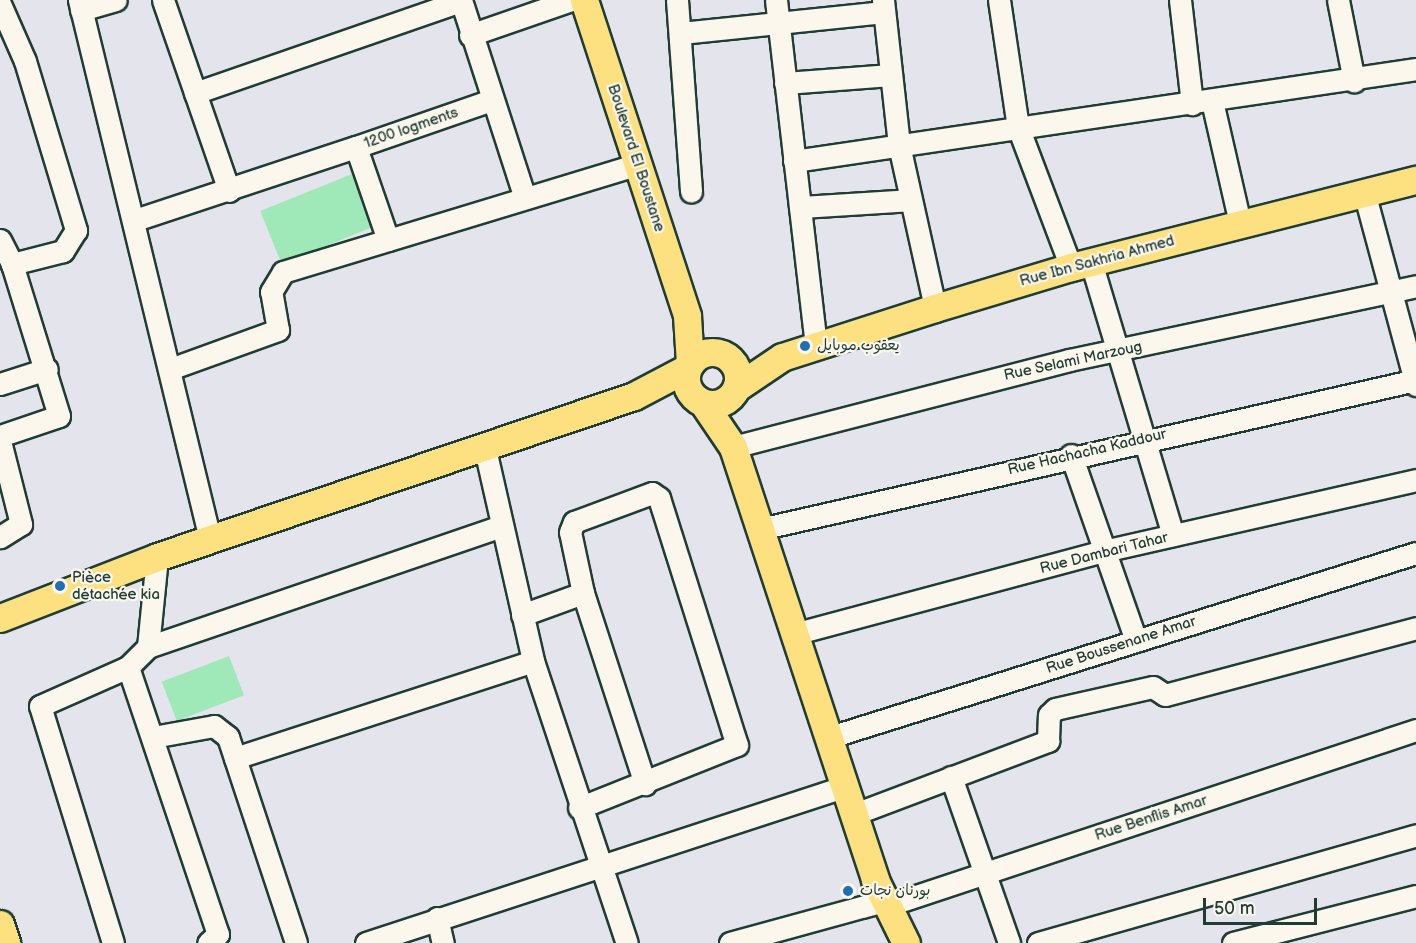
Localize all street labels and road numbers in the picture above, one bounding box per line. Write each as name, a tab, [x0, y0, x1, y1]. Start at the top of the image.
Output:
street label: Boulevard El Boustane	[604, 82, 668, 234]
street label: 1200 logments	[362, 103, 460, 153]
street label: Rue Ibn Sakhria Ahmed	[1018, 232, 1176, 290]
street label: Rue Selami Marzoug	[1002, 338, 1144, 384]
street label: Rue Hachacha Kaddour	[1006, 425, 1168, 479]
street label: Rue Dambari Tahar	[1038, 528, 1170, 578]
street label: Rue Boussenane Amar	[1044, 612, 1198, 678]
street label: Rue Benflis Amar	[1093, 791, 1209, 845]

